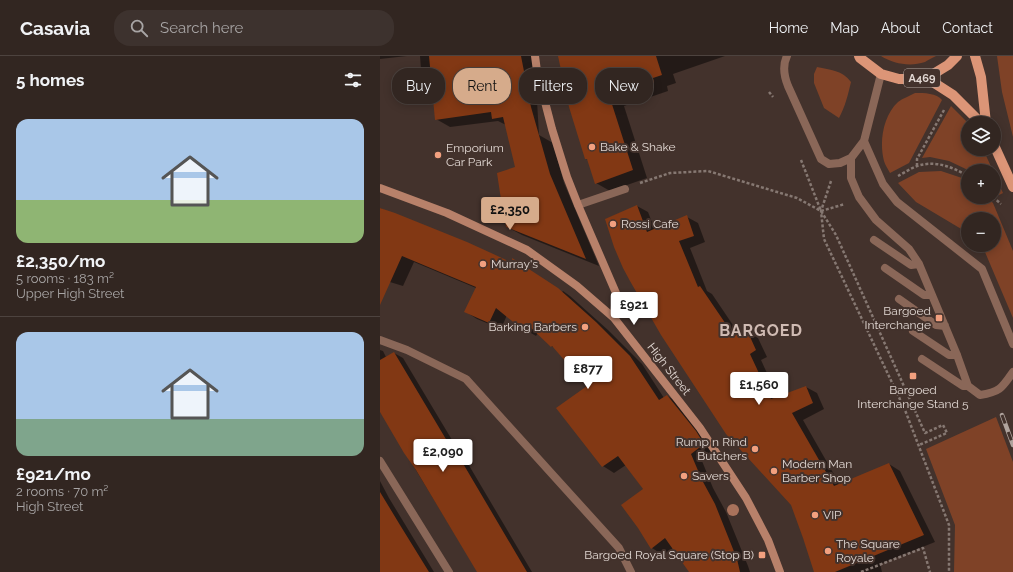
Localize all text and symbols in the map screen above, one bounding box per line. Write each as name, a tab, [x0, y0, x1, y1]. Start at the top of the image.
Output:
search box	[114, 10, 394, 46]
text: Casavia	[20, 17, 90, 39]
icon: search	[128, 17, 150, 39]
text: Search here	[160, 19, 243, 37]
text: Home	[769, 20, 808, 36]
text: Map	[830, 20, 859, 36]
text: About	[881, 20, 920, 36]
text: Contact	[942, 20, 993, 36]
chip: Buy	[392, 68, 445, 104]
chip: Rent	[453, 68, 511, 104]
chip: Filters	[519, 68, 587, 104]
chip: New	[595, 68, 653, 104]
icon: filters	[342, 69, 364, 91]
road number: A469	[904, 69, 940, 87]
text: 5 homes	[16, 70, 84, 90]
map controls	[961, 116, 1001, 252]
button: layers	[961, 116, 1001, 156]
place label: Bake & Shake	[600, 140, 676, 154]
place label: Emporium Car Park	[446, 141, 504, 169]
marker: Bake & Shake	[587, 142, 597, 152]
icon: home	[154, 145, 226, 217]
marker: Emporium Car Park	[433, 150, 443, 160]
button: +	[961, 164, 1001, 204]
pin: £2,350	[477, 197, 543, 231]
text: £2,350	[490, 202, 530, 217]
button: −	[961, 212, 1001, 252]
place label: Rossi Cafe	[621, 217, 679, 231]
marker: Rossi Cafe	[608, 219, 618, 229]
text: £2,350/mo	[16, 251, 105, 271]
place label: Murray's	[491, 257, 538, 271]
marker: Murray's	[478, 259, 488, 269]
text: 5 rooms · 183 m²	[16, 271, 114, 286]
text: Upper High Street	[16, 286, 124, 301]
pin: £921	[610, 292, 658, 326]
text: £921	[620, 297, 648, 312]
place label: Bargoed Interchange	[865, 304, 931, 332]
marker: Bargoed Interchange	[934, 313, 944, 323]
place label: Barking Barbers	[489, 320, 577, 334]
district label: BARGOED	[719, 321, 803, 340]
marker: Barking Barbers	[580, 322, 590, 332]
street label: High Street	[644, 340, 694, 398]
pin: £877	[564, 356, 612, 390]
icon: home	[154, 358, 226, 430]
text: £877	[573, 361, 603, 376]
marker: Bargoed Interchange Stand 5	[908, 371, 918, 381]
pin: £1,560	[726, 372, 792, 406]
text: £1,560	[739, 377, 779, 392]
place label: Bargoed Interchange Stand 5	[857, 383, 969, 411]
place label: Rump n Rind Butchers	[676, 435, 747, 463]
pin: £2,090	[410, 439, 476, 473]
text: £2,090	[422, 444, 464, 459]
marker: Rump n Rind Butchers	[750, 444, 760, 454]
place label: Modern Man Barber Shop	[782, 457, 852, 485]
text: £921/mo	[16, 464, 91, 484]
marker: Modern Man Barber Shop	[769, 466, 779, 476]
place label: Savers	[692, 469, 729, 483]
marker: Savers	[679, 471, 689, 481]
text: 2 rooms · 70 m²	[16, 484, 108, 499]
text: High Street	[16, 499, 83, 514]
place label: VIP	[823, 508, 842, 522]
marker: VIP	[810, 510, 820, 520]
place label: The Square Royale	[836, 537, 900, 565]
marker: The Square Royale	[823, 546, 833, 556]
place label: Bargoed Royal Square (Stop B)	[584, 548, 754, 562]
marker: Bargoed Royal Square (Stop B)	[757, 550, 767, 560]

